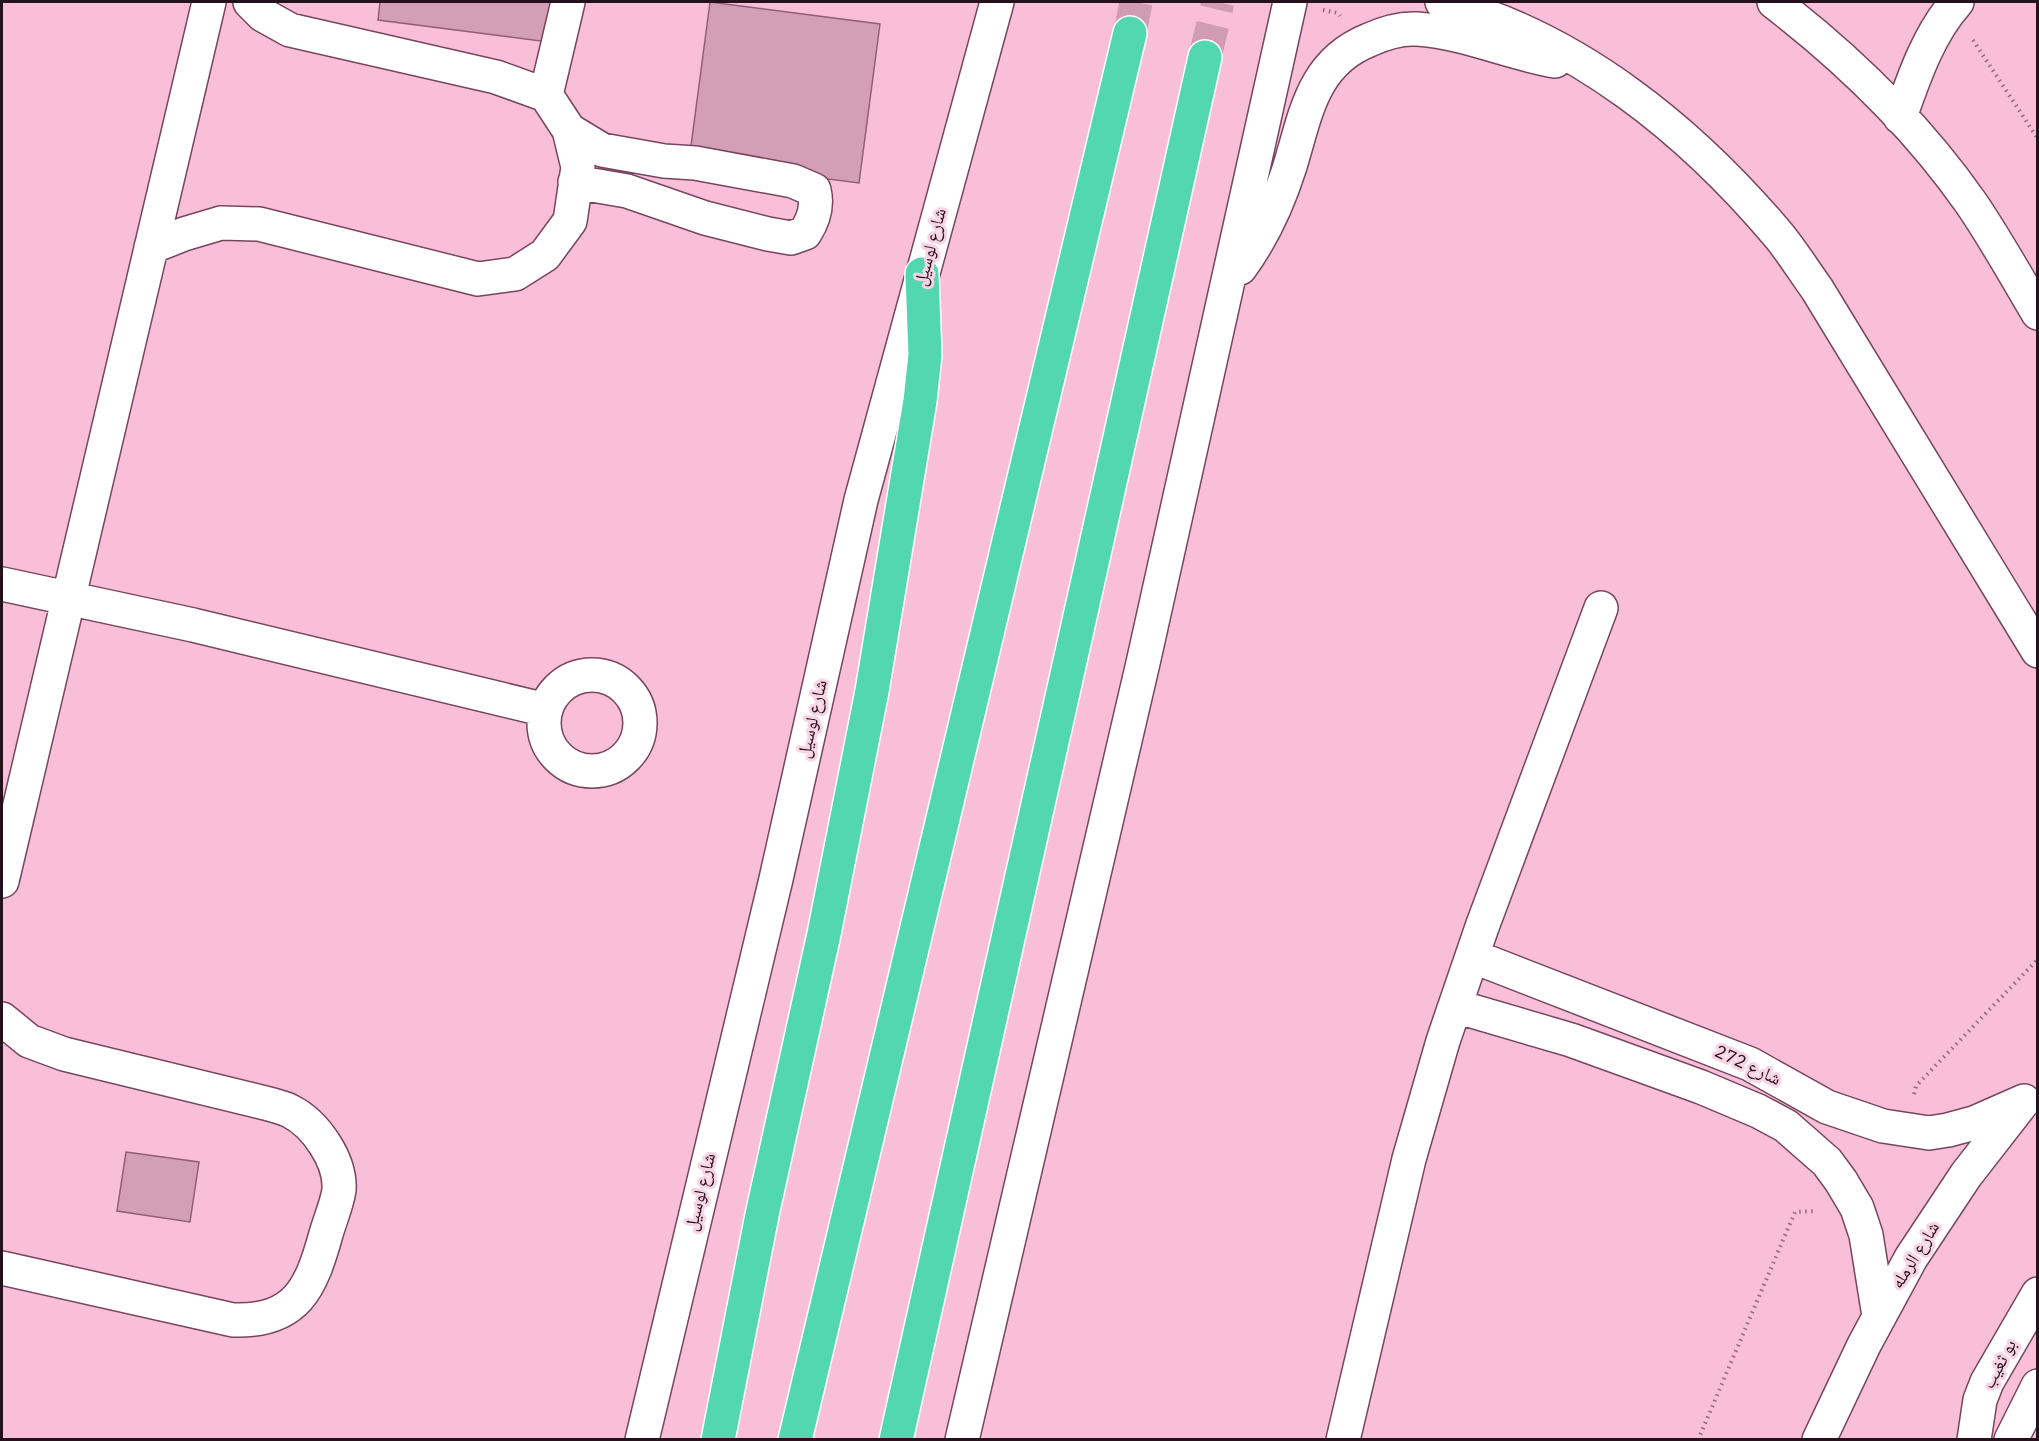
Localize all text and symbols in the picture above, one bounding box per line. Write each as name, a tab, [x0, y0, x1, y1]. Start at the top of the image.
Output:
street label: شارع لوسيل	[908, 205, 951, 288]
street label: شارع لوسيل	[791, 677, 832, 760]
street label: شارع 272	[1711, 1039, 1785, 1090]
street label: شارع لوسيل	[679, 1150, 720, 1233]
street label: شارع الرمله	[1885, 1217, 1944, 1292]
street label: بو ثغيب	[1976, 1335, 2021, 1392]

